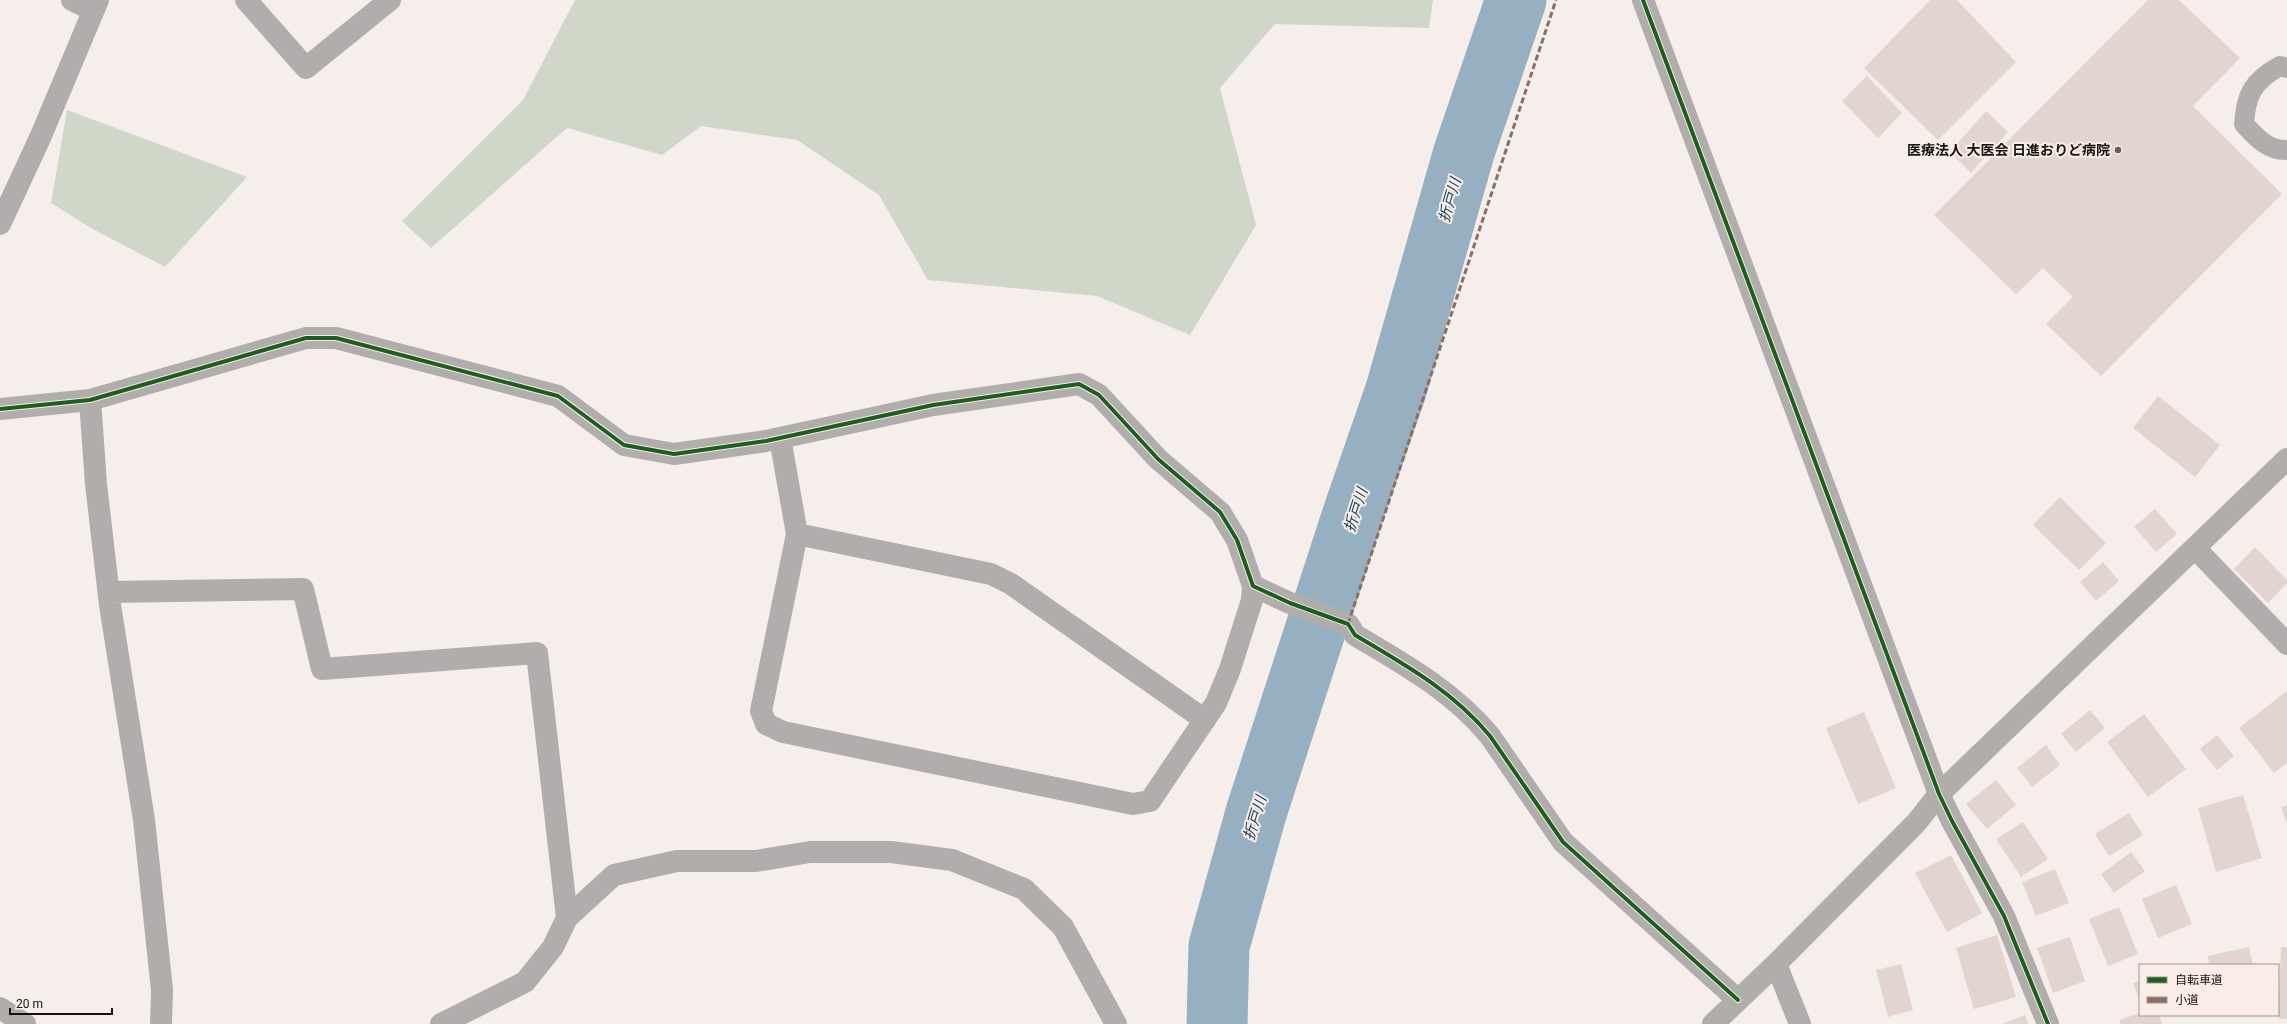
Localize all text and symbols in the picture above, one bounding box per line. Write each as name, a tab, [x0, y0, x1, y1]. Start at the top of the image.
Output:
place label: 医療法人 大医会 日進おりど病院	[1907, 142, 2110, 158]
marker: 医療法人 大医会 日進おりど病院	[2113, 145, 2123, 155]
water label: 折戸川	[1435, 174, 1465, 224]
water label: 折戸川	[1340, 484, 1372, 534]
water label: 折戸川	[1240, 792, 1271, 842]
legend	[2139, 964, 2279, 1016]
text: 自転車道	[2175, 973, 2223, 987]
scale bar	[10, 990, 112, 1016]
text: 小道	[2175, 993, 2199, 1007]
text: 20 m	[16, 997, 43, 1011]

